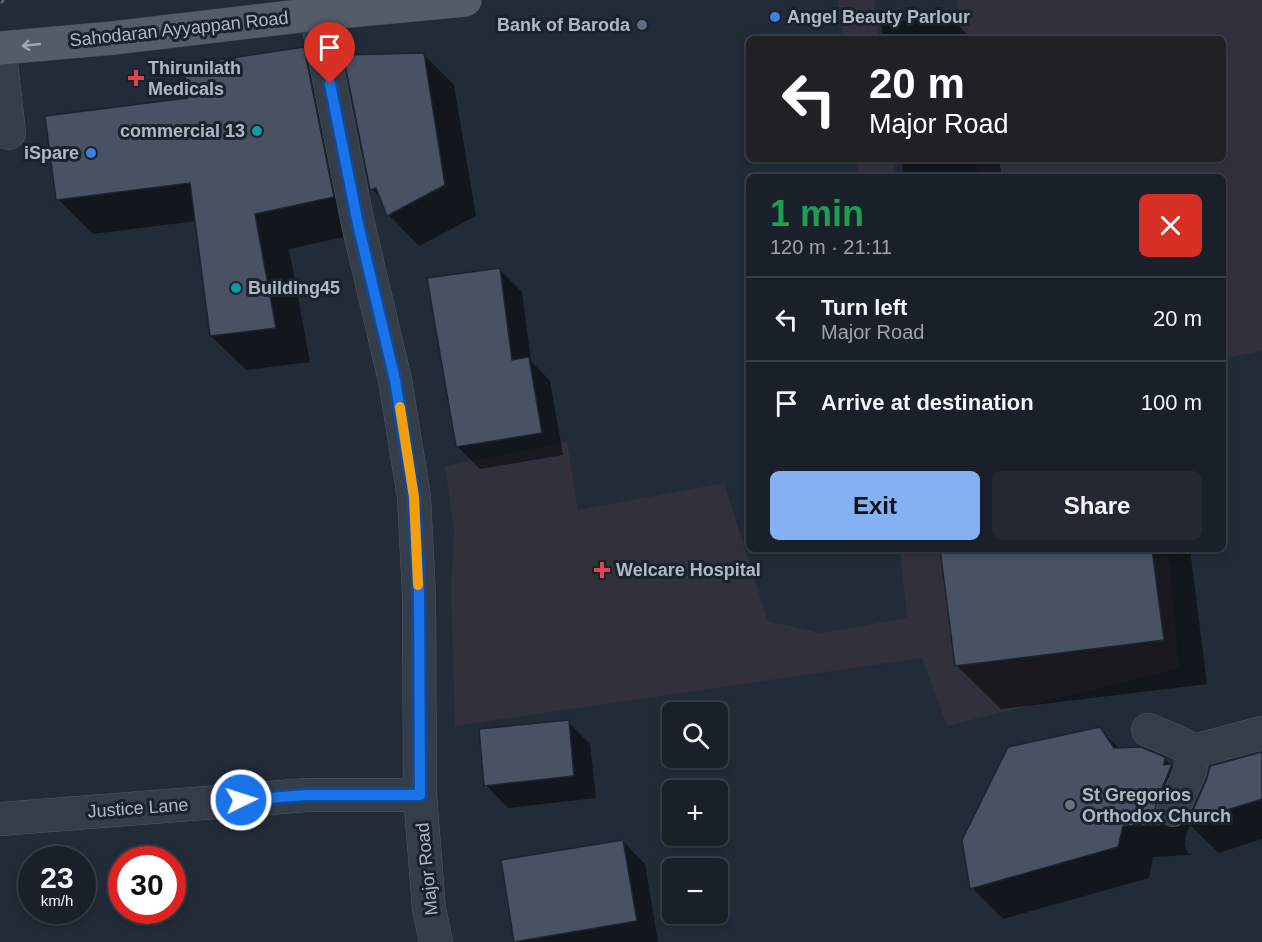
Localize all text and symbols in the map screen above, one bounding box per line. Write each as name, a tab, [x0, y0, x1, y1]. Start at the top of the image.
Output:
place label: Angel Beauty Parlour	[787, 7, 970, 27]
street label: Sahodaran Ayyappan Road	[69, 8, 289, 50]
marker: Angel Beauty Parlour	[768, 10, 782, 24]
place label: Bank of Baroda	[497, 15, 631, 35]
marker: Bank of Baroda	[635, 18, 649, 32]
pin	[304, 22, 355, 84]
icon: arrive	[313, 31, 346, 64]
one-way arrow	[22, 40, 42, 51]
place label: Thirunilath Medicals	[148, 58, 241, 99]
icon: left	[770, 60, 848, 138]
text: 20 m	[869, 60, 965, 107]
marker: Thirunilath Medicals	[129, 71, 143, 85]
text: Major Road	[869, 109, 1009, 139]
place label: commercial 13	[120, 121, 245, 141]
marker: commercial 13	[250, 124, 264, 138]
place label: iSpare	[24, 143, 79, 163]
marker: iSpare	[84, 146, 98, 160]
text: 1 min	[770, 193, 864, 234]
button: close	[1139, 194, 1202, 257]
text: 120 m · 21:11	[770, 236, 892, 258]
place label: Building45	[248, 278, 340, 298]
marker: Building45	[229, 281, 243, 295]
text: Turn left	[821, 295, 907, 320]
icon: left	[770, 303, 803, 336]
text: 20 m	[1153, 306, 1202, 331]
text: Major Road	[821, 321, 924, 343]
icon: arrive	[770, 387, 803, 420]
text: Arrive at destination	[821, 390, 1034, 415]
text: 100 m	[1141, 390, 1202, 415]
button: Exit	[770, 471, 980, 540]
button: Share	[992, 471, 1202, 540]
place label: Welcare Hospital	[616, 560, 761, 580]
marker: Welcare Hospital	[593, 561, 611, 579]
map controls	[662, 702, 728, 924]
button: search	[662, 702, 728, 768]
position arrow	[209, 768, 273, 832]
button: +	[662, 780, 728, 846]
place label: St Gregorios Orthodox Church	[1082, 785, 1231, 826]
street label: Justice Lane	[87, 794, 189, 822]
marker: St Gregorios Orthodox Church	[1063, 798, 1077, 812]
street label: Major Road	[412, 822, 442, 916]
speed limit sign: 30	[108, 846, 186, 924]
button: −	[662, 858, 728, 924]
text: 23	[40, 861, 74, 894]
text: km/h	[41, 892, 73, 909]

